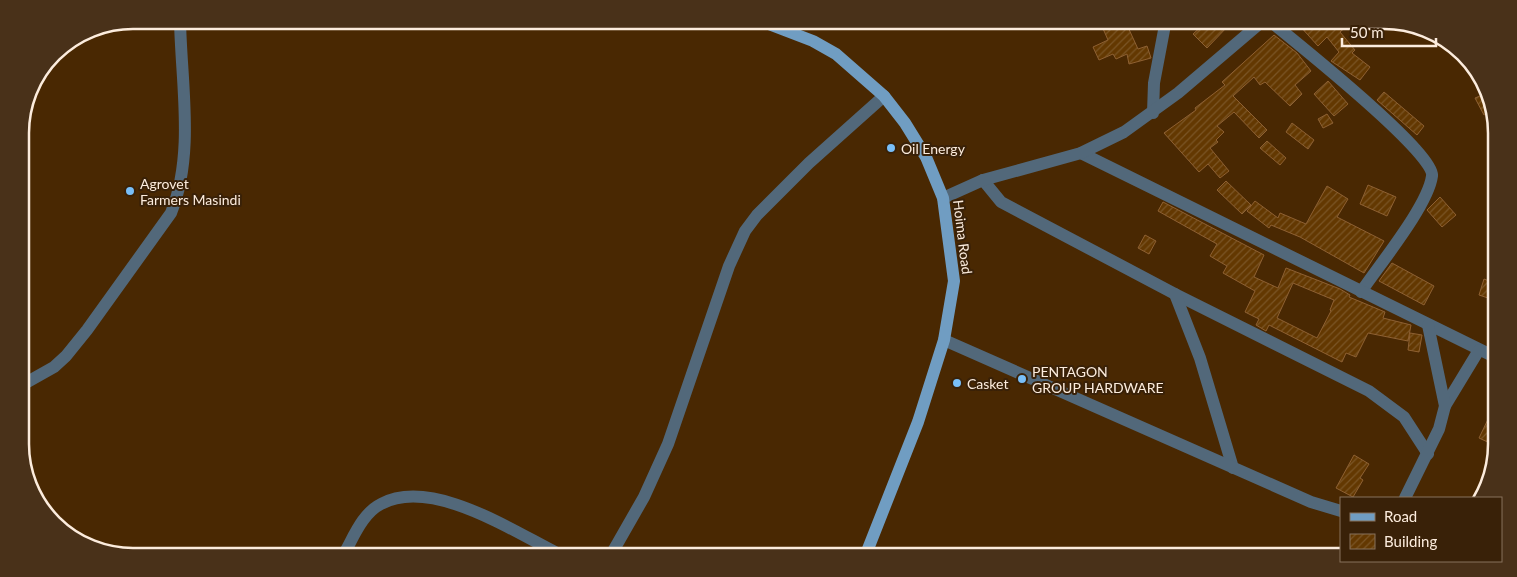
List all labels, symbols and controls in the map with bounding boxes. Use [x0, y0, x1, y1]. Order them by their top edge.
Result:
scale bar [1342, 15, 1436, 47]
text: 50 m [1350, 23, 1384, 41]
place label: Oil Energy [901, 140, 966, 157]
marker: Oil Energy [885, 142, 897, 154]
place label: Agrovet Farmers Masindi [140, 175, 241, 208]
marker: Agrovet Farmers Masindi [124, 185, 136, 197]
street label: Hoima Road [950, 199, 976, 275]
place label: PENTAGON GROUP HARDWARE [1032, 363, 1164, 396]
marker: PENTAGON GROUP HARDWARE [1016, 373, 1028, 385]
place label: Casket [967, 375, 1008, 392]
marker: Casket [951, 377, 963, 389]
legend [1340, 497, 1502, 562]
text: Road [1384, 507, 1417, 525]
text: Building [1384, 532, 1437, 550]

